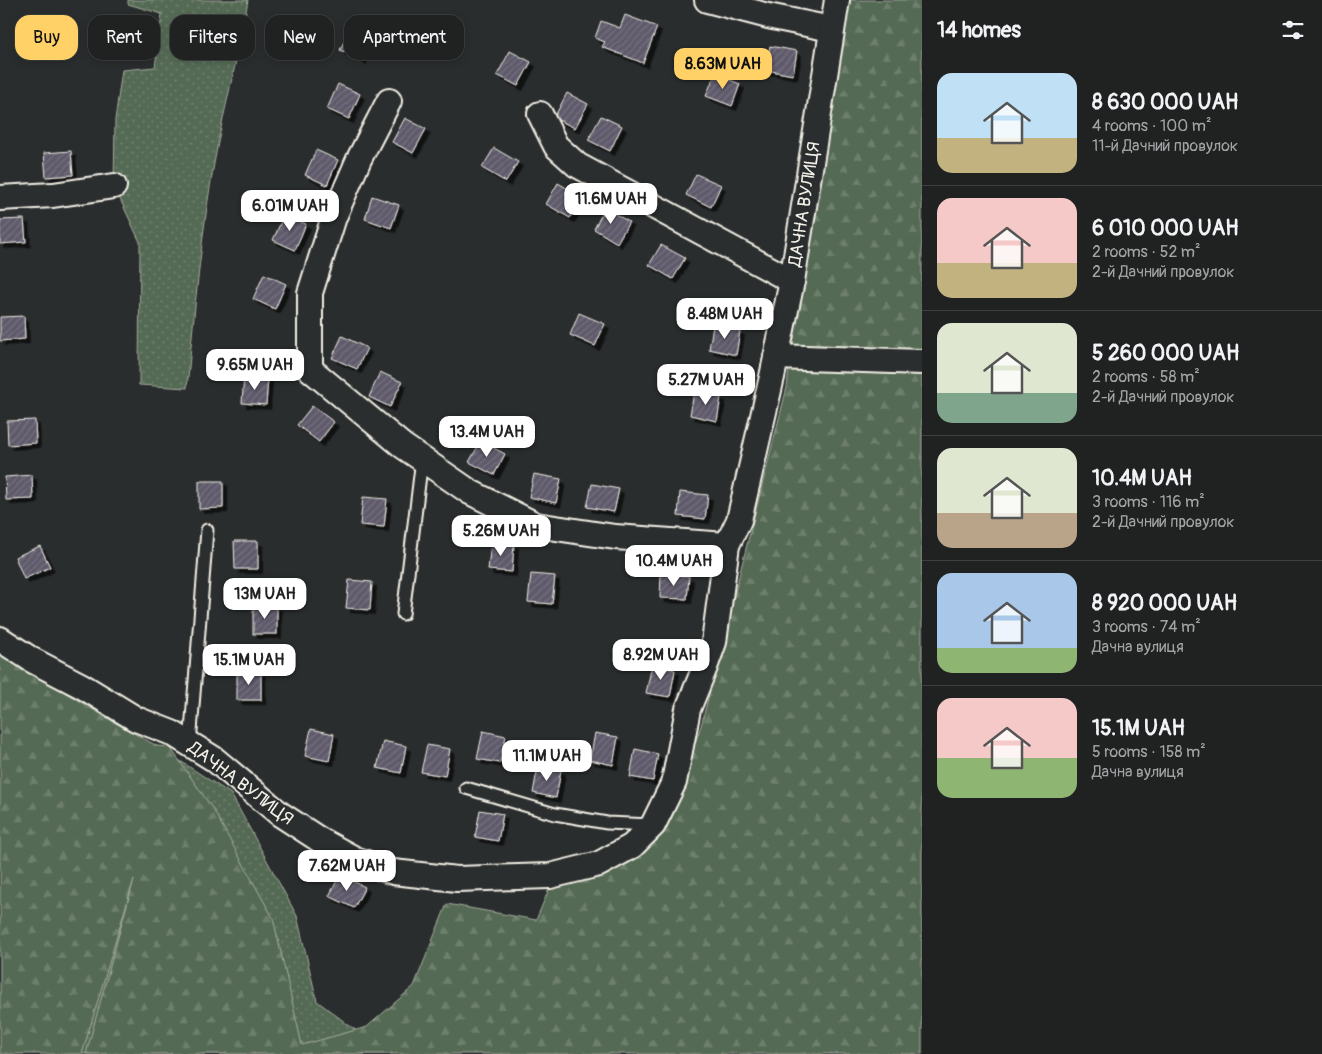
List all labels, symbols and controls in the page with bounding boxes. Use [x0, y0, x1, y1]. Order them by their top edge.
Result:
chip: Buy [15, 15, 78, 60]
chip: Rent [88, 15, 160, 60]
chip: Filters [170, 15, 255, 60]
chip: New [265, 15, 334, 60]
chip: Apartment [344, 15, 464, 60]
icon: filters [1279, 16, 1307, 44]
text: 14 homes [937, 17, 1021, 44]
pin: 8.63M UAH [666, 48, 780, 90]
text: 8.63M UAH [685, 54, 761, 74]
text: 8 630 000 UAH [1092, 89, 1238, 116]
icon: home [977, 93, 1037, 153]
text: 4 rooms · 100 m² [1092, 116, 1211, 136]
text: 11-й Дачний провулок [1092, 136, 1238, 156]
street label: ДАЧНА ВУЛИЦЯ [783, 140, 826, 269]
pin: 11.6M UAH [554, 182, 668, 225]
text: 11.6M UAH [575, 189, 647, 209]
pin: 6.01M UAH [233, 190, 347, 232]
text: 6.01M UAH [252, 196, 328, 216]
text: 6 010 000 UAH [1092, 215, 1239, 242]
icon: home [977, 218, 1037, 278]
text: 2 rooms · 52 m² [1092, 242, 1201, 262]
text: 2-й Дачний провулок [1092, 262, 1235, 282]
pin: 8.48M UAH [668, 298, 782, 340]
text: 8.48M UAH [687, 304, 763, 324]
text: 5 260 000 UAH [1092, 340, 1239, 367]
icon: home [977, 343, 1037, 403]
pin: 9.65M UAH [198, 348, 312, 391]
text: 9.65M UAH [217, 355, 293, 375]
pin: 5.27M UAH [649, 364, 763, 406]
text: 2 rooms · 58 m² [1092, 367, 1200, 387]
text: 5.27M UAH [668, 370, 744, 390]
text: 2-й Дачний провулок [1092, 387, 1235, 407]
pin: 13.4M UAH [430, 416, 544, 458]
text: 13.4M UAH [450, 422, 524, 442]
text: 10.4M UAH [1092, 465, 1192, 492]
icon: home [977, 468, 1037, 528]
text: 3 rooms · 116 m² [1092, 492, 1205, 512]
text: 2-й Дачний провулок [1092, 512, 1235, 532]
pin: 5.26M UAH [444, 514, 558, 557]
text: 5.26M UAH [463, 521, 539, 541]
pin: 10.4M UAH [617, 544, 731, 587]
text: 10.4M UAH [636, 551, 712, 571]
pin: 13M UAH [219, 578, 311, 620]
text: 13M UAH [234, 584, 296, 604]
text: 8 920 000 UAH [1092, 590, 1237, 617]
icon: home [977, 593, 1037, 653]
text: 3 rooms · 74 m² [1092, 617, 1201, 637]
text: Дачна вулиця [1092, 637, 1184, 657]
pin: 8.92M UAH [604, 638, 718, 681]
pin: 15.1M UAH [192, 644, 306, 686]
text: 8.92M UAH [624, 645, 698, 665]
text: 15.1M UAH [214, 650, 284, 670]
text: 15.1M UAH [1092, 715, 1185, 742]
icon: home [977, 718, 1037, 778]
street label: ДАЧНА ВУЛИЦЯ [183, 736, 298, 831]
pin: 11.1M UAH [490, 740, 604, 782]
text: 5 rooms · 158 m² [1092, 742, 1206, 762]
text: 11.1M UAH [513, 746, 581, 766]
text: Дачна вулиця [1092, 762, 1184, 782]
pin: 7.62M UAH [290, 850, 404, 892]
text: 7.62M UAH [309, 856, 385, 876]

